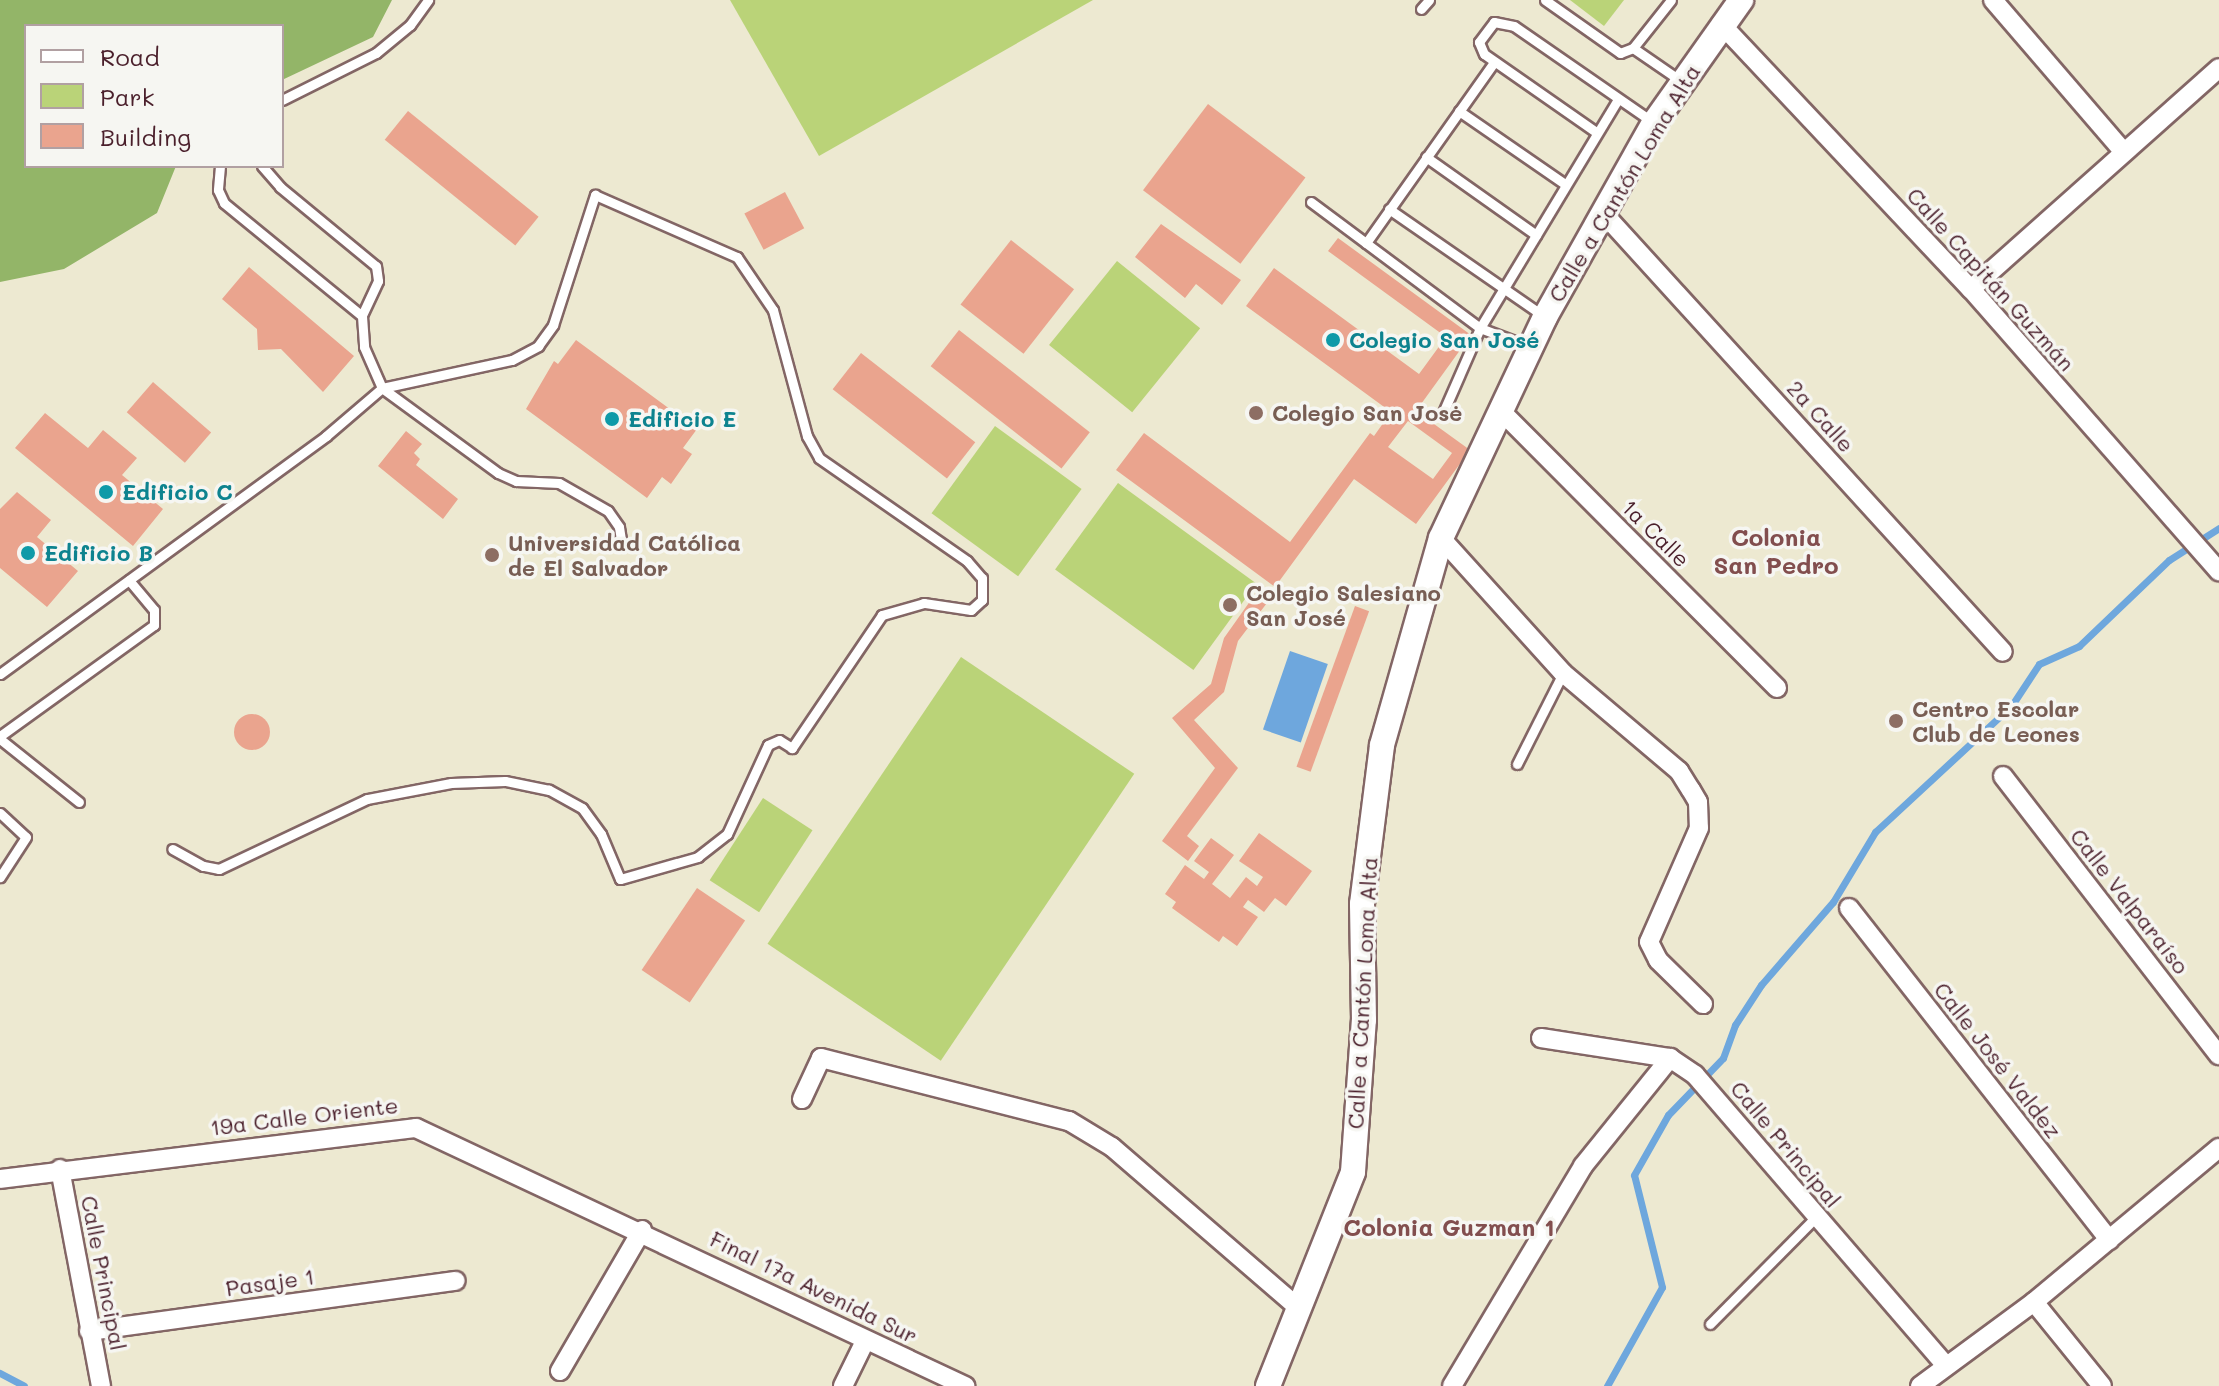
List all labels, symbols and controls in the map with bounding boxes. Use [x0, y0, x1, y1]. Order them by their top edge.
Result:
legend [24, 24, 284, 168]
text: Road [100, 41, 160, 72]
street label: Calle a Cantón Loma Alta [1543, 59, 1705, 307]
text: Park [100, 81, 154, 112]
text: Building [100, 121, 191, 152]
street label: Calle Capitán Guzmán [1902, 182, 2080, 376]
place label: Colegio San José [1349, 327, 1539, 353]
marker: Colegio San José [1324, 331, 1342, 349]
street label: 2a Calle [1782, 375, 1860, 457]
place label: Colegio San Josė [1272, 400, 1462, 426]
marker: Colegio San Josė [1247, 404, 1265, 422]
place label: Edificio E [628, 406, 736, 432]
marker: Edificio E [603, 410, 621, 428]
place label: Edificio C [122, 479, 232, 505]
marker: Edificio C [97, 483, 115, 501]
street label: 1a Calle [1617, 494, 1695, 572]
district label: Colonia San Pedro [1713, 523, 1839, 579]
place label: Universidad Católica de El Salvador [508, 529, 741, 580]
place label: Edificio B [44, 540, 153, 566]
marker: Edificio B [19, 544, 37, 562]
marker: Universidad Católica de El Salvador [483, 546, 501, 564]
place label: Colegio Salesiano San José [1246, 579, 1441, 630]
marker: Colegio Salesiano San José [1221, 596, 1239, 614]
place label: Centro Escolar Club de Leones [1912, 695, 2080, 746]
marker: Centro Escolar Club de Leones [1887, 712, 1905, 730]
street label: Calle Valparaíso [2065, 823, 2195, 979]
street label: Calle a Cantón Loma Alta [1342, 856, 1382, 1130]
street label: Calle José Valdez [1929, 977, 2067, 1143]
street label: Calle Principal [1725, 1075, 1847, 1213]
street label: 19a Calle Oriente [209, 1091, 399, 1141]
street label: Calle Principal [76, 1193, 132, 1353]
district label: Colonia Guzman 1 [1343, 1213, 1555, 1241]
street label: Final 17a Avenida Sur [706, 1225, 922, 1349]
street label: Pasaje 1 [224, 1263, 316, 1301]

